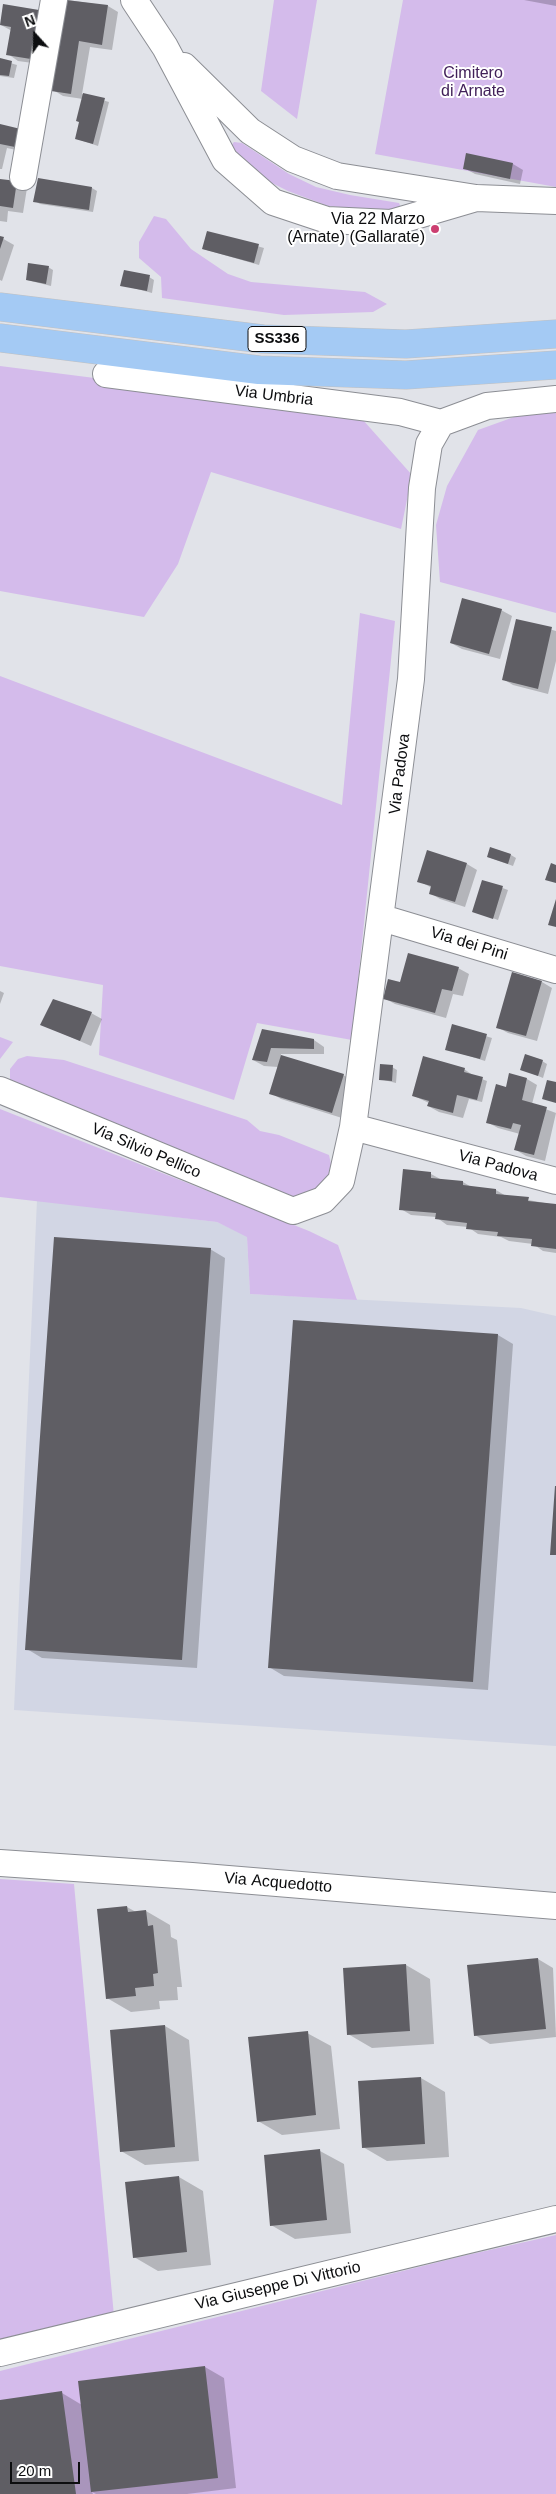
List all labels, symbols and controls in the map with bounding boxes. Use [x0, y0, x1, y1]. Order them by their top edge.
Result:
north arrow [10, 10, 60, 60]
text: N [22, 12, 37, 30]
park label: Cimitero di Arnate [441, 64, 505, 102]
place label: Via 22 Marzo (Arnate) (Gallarate) [287, 210, 425, 248]
marker: Via 22 Marzo (Arnate) (Gallarate) [429, 223, 441, 235]
road number: SS336 [248, 326, 306, 352]
street label: Via Umbria [234, 382, 314, 410]
street label: Via Padova [386, 732, 414, 816]
street label: Via dei Pini [428, 923, 510, 965]
street label: Via Silvio Pellico [88, 1119, 204, 1183]
street label: Via Padova [456, 1146, 540, 1186]
street label: Via Acquedotto [223, 1869, 333, 1897]
street label: Via Giuseppe Di Vittorio [193, 2258, 363, 2314]
scale bar [12, 2452, 82, 2484]
text: 20 m [18, 2462, 51, 2479]

